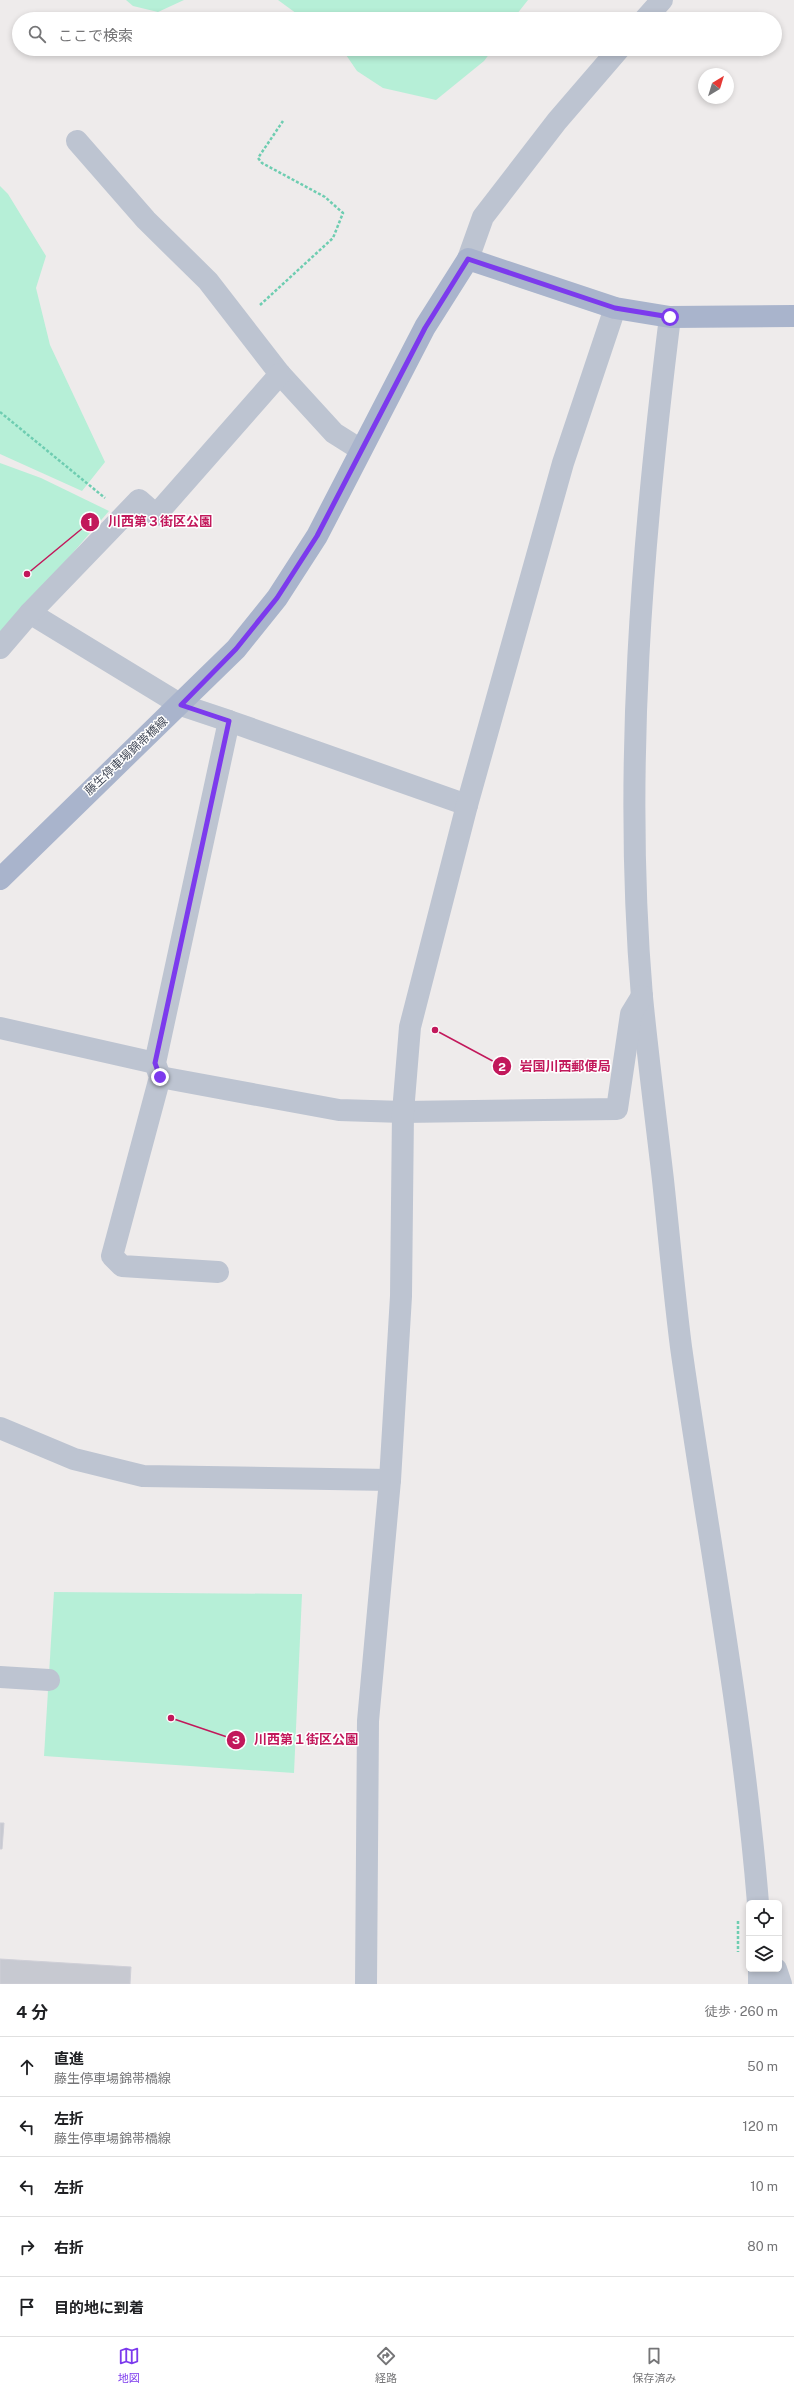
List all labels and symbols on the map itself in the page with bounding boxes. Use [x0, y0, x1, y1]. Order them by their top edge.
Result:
north arrow [698, 68, 734, 104]
route start [661, 308, 679, 326]
callout: 川西第３街区公園 [80, 509, 220, 534]
text: 川西第３街区公園 [108, 514, 212, 529]
text: 1 [87, 515, 93, 529]
street label: 藤生停車場錦帯橋線 [82, 714, 170, 798]
callout: 岩国川西郵便局 [492, 1054, 619, 1079]
text: 岩国川西郵便局 [519, 1059, 611, 1074]
text: 2 [498, 1060, 506, 1074]
route end [151, 1068, 169, 1086]
callout: 川西第１街区公園 [226, 1727, 366, 1752]
text: 川西第１街区公園 [254, 1732, 358, 1747]
text: 3 [232, 1733, 240, 1747]

